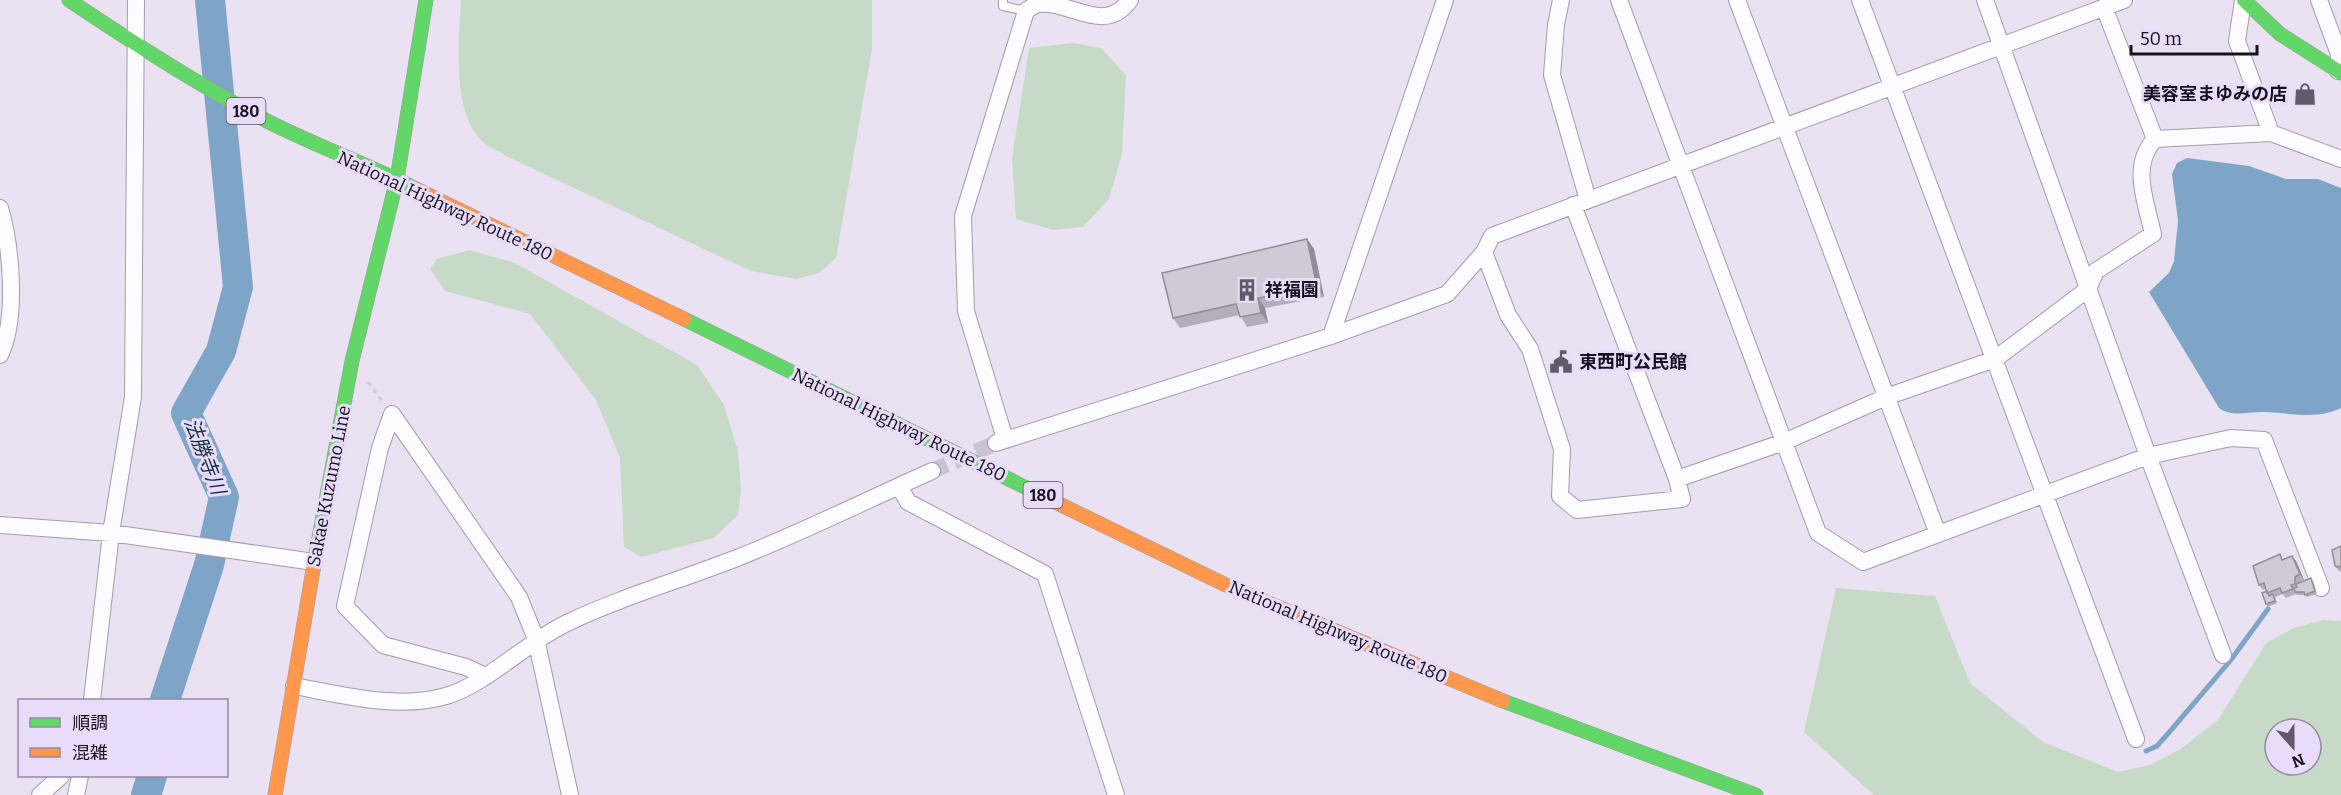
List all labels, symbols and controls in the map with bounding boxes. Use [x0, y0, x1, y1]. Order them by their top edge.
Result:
scale bar [2131, 18, 2257, 56]
text: 50 m [2140, 28, 2182, 50]
shop icon: 美容室まゆみの店 [2292, 81, 2318, 107]
place label: 美容室まゆみの店 [2143, 83, 2287, 105]
road number: 180 [226, 98, 266, 124]
street label: National Highway Route 180 [334, 146, 556, 266]
building icon: 祥福園 [1234, 277, 1260, 303]
place label: 祥福園 [1265, 279, 1319, 301]
public building icon: 東西町公民館 [1548, 349, 1574, 375]
place label: 東西町公民館 [1579, 351, 1687, 373]
street label: National Highway Route 180 [789, 364, 1009, 486]
street label: Sakae Kuzumo Line [303, 404, 355, 568]
water label: 法勝寺川 [179, 414, 231, 500]
road number: 180 [1024, 482, 1062, 508]
street label: National Highway Route 180 [1225, 576, 1451, 688]
legend [18, 699, 228, 777]
text: 順調 [72, 712, 108, 734]
north arrow [2263, 717, 2323, 777]
text: 混雑 [72, 742, 108, 764]
text: N [2289, 749, 2307, 772]

